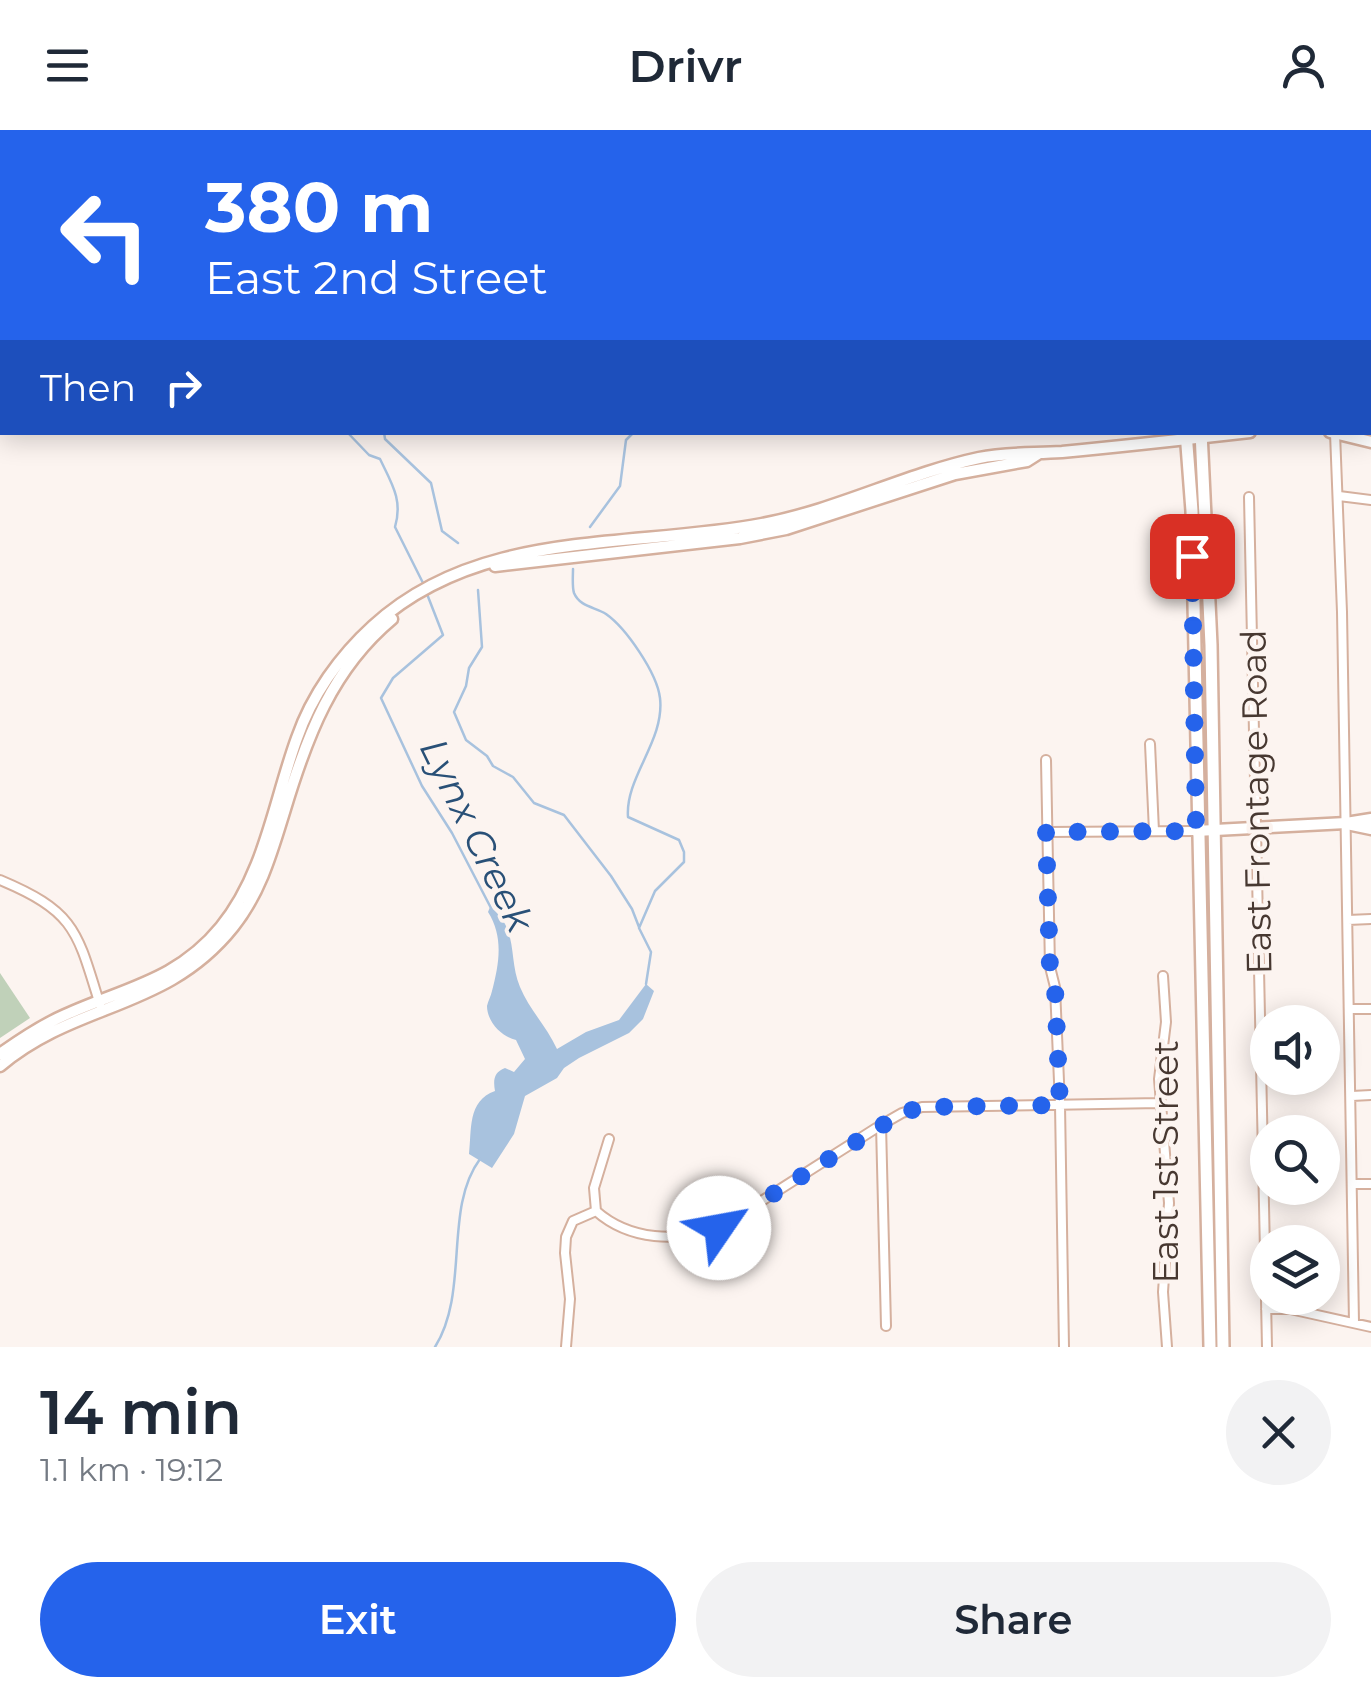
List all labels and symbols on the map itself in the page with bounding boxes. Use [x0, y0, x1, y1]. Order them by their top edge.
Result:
pin [1150, 514, 1235, 599]
street label: East Frontage Road [1231, 629, 1281, 975]
water label: Lynx Creek [410, 731, 545, 941]
street label: East 1st Street [1144, 1040, 1187, 1284]
position arrow [667, 1176, 771, 1280]

